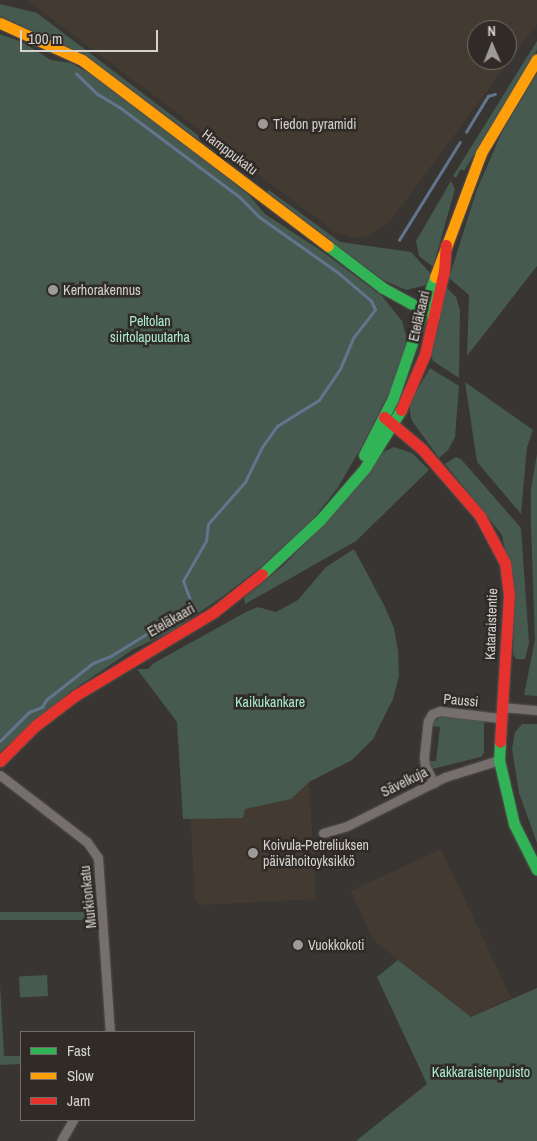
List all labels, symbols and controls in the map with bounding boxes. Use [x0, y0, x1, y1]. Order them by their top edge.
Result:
scale bar [22, 20, 160, 52]
north arrow [467, 20, 517, 70]
text: N [487, 22, 496, 40]
text: 100 m [28, 28, 62, 49]
place label: Tiedon pyramidi [273, 116, 356, 132]
marker: Tiedon pyramidi [257, 118, 269, 130]
street label: Hamppukatu [199, 126, 261, 178]
place label: Kerhorakennus [63, 282, 141, 298]
marker: Kerhorakennus [47, 284, 59, 296]
street label: Eteläkaari [405, 289, 433, 343]
park label: Peltolan siirtolapuutarha [110, 313, 190, 346]
street label: Kataraistentie [481, 588, 501, 660]
street label: Eteläkaari [144, 600, 198, 640]
street label: Paussi [443, 690, 479, 710]
park label: Kaikukankare [235, 694, 305, 710]
street label: Sävelkuja [378, 764, 430, 800]
place label: Koivula-Petreliuksen päivähoitoyksikkö [263, 837, 369, 870]
marker: Koivula-Petreliuksen päivähoitoyksikkö [247, 847, 259, 859]
street label: Murkionkatu [76, 865, 100, 929]
place label: Vuokkokoti [308, 937, 364, 953]
marker: Vuokkokoti [292, 939, 304, 951]
legend [20, 1031, 195, 1121]
text: Fast [67, 1040, 90, 1061]
park label: Kakkaraistenpuisto [432, 1064, 530, 1080]
text: Slow [67, 1065, 94, 1086]
text: Jam [67, 1090, 90, 1111]

